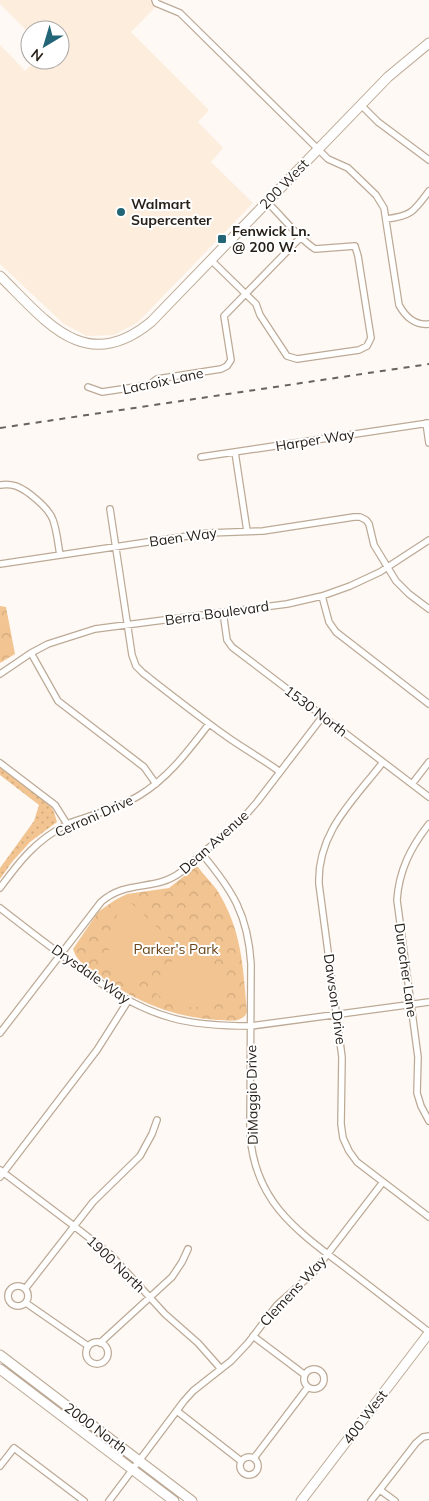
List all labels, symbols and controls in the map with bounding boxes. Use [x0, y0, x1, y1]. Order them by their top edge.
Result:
north arrow [20, 20, 70, 70]
text: N [27, 45, 47, 66]
street label: 200 West [256, 155, 312, 213]
place label: Walmart Supercenter [131, 195, 212, 229]
marker: Walmart Supercenter [115, 206, 127, 218]
place label: Fenwick Ln. @ 200 W. [232, 222, 310, 256]
marker: Fenwick Ln. @ 200 W. [216, 233, 228, 245]
street label: Lacroix Lane [121, 364, 205, 398]
street label: Harper Way [274, 425, 356, 455]
street label: Baen Way [148, 523, 218, 551]
street label: Berra Boulevard [164, 597, 270, 629]
street label: 1530 North [281, 681, 351, 741]
street label: Cerroni Drive [52, 791, 136, 841]
street label: Dean Avenue [176, 806, 252, 878]
street label: Durocher Lane [390, 922, 422, 1018]
street label: Drysdale Way [48, 940, 134, 1008]
park label: Parker's Park [133, 940, 219, 958]
street label: Dawson Drive [320, 952, 350, 1046]
street label: DiMaggio Drive [242, 1045, 262, 1145]
street label: 1900 North [83, 1232, 149, 1296]
street label: Clemens Way [256, 1252, 331, 1330]
street label: 400 West [339, 1386, 391, 1448]
street label: 2000 North [61, 1398, 131, 1458]

